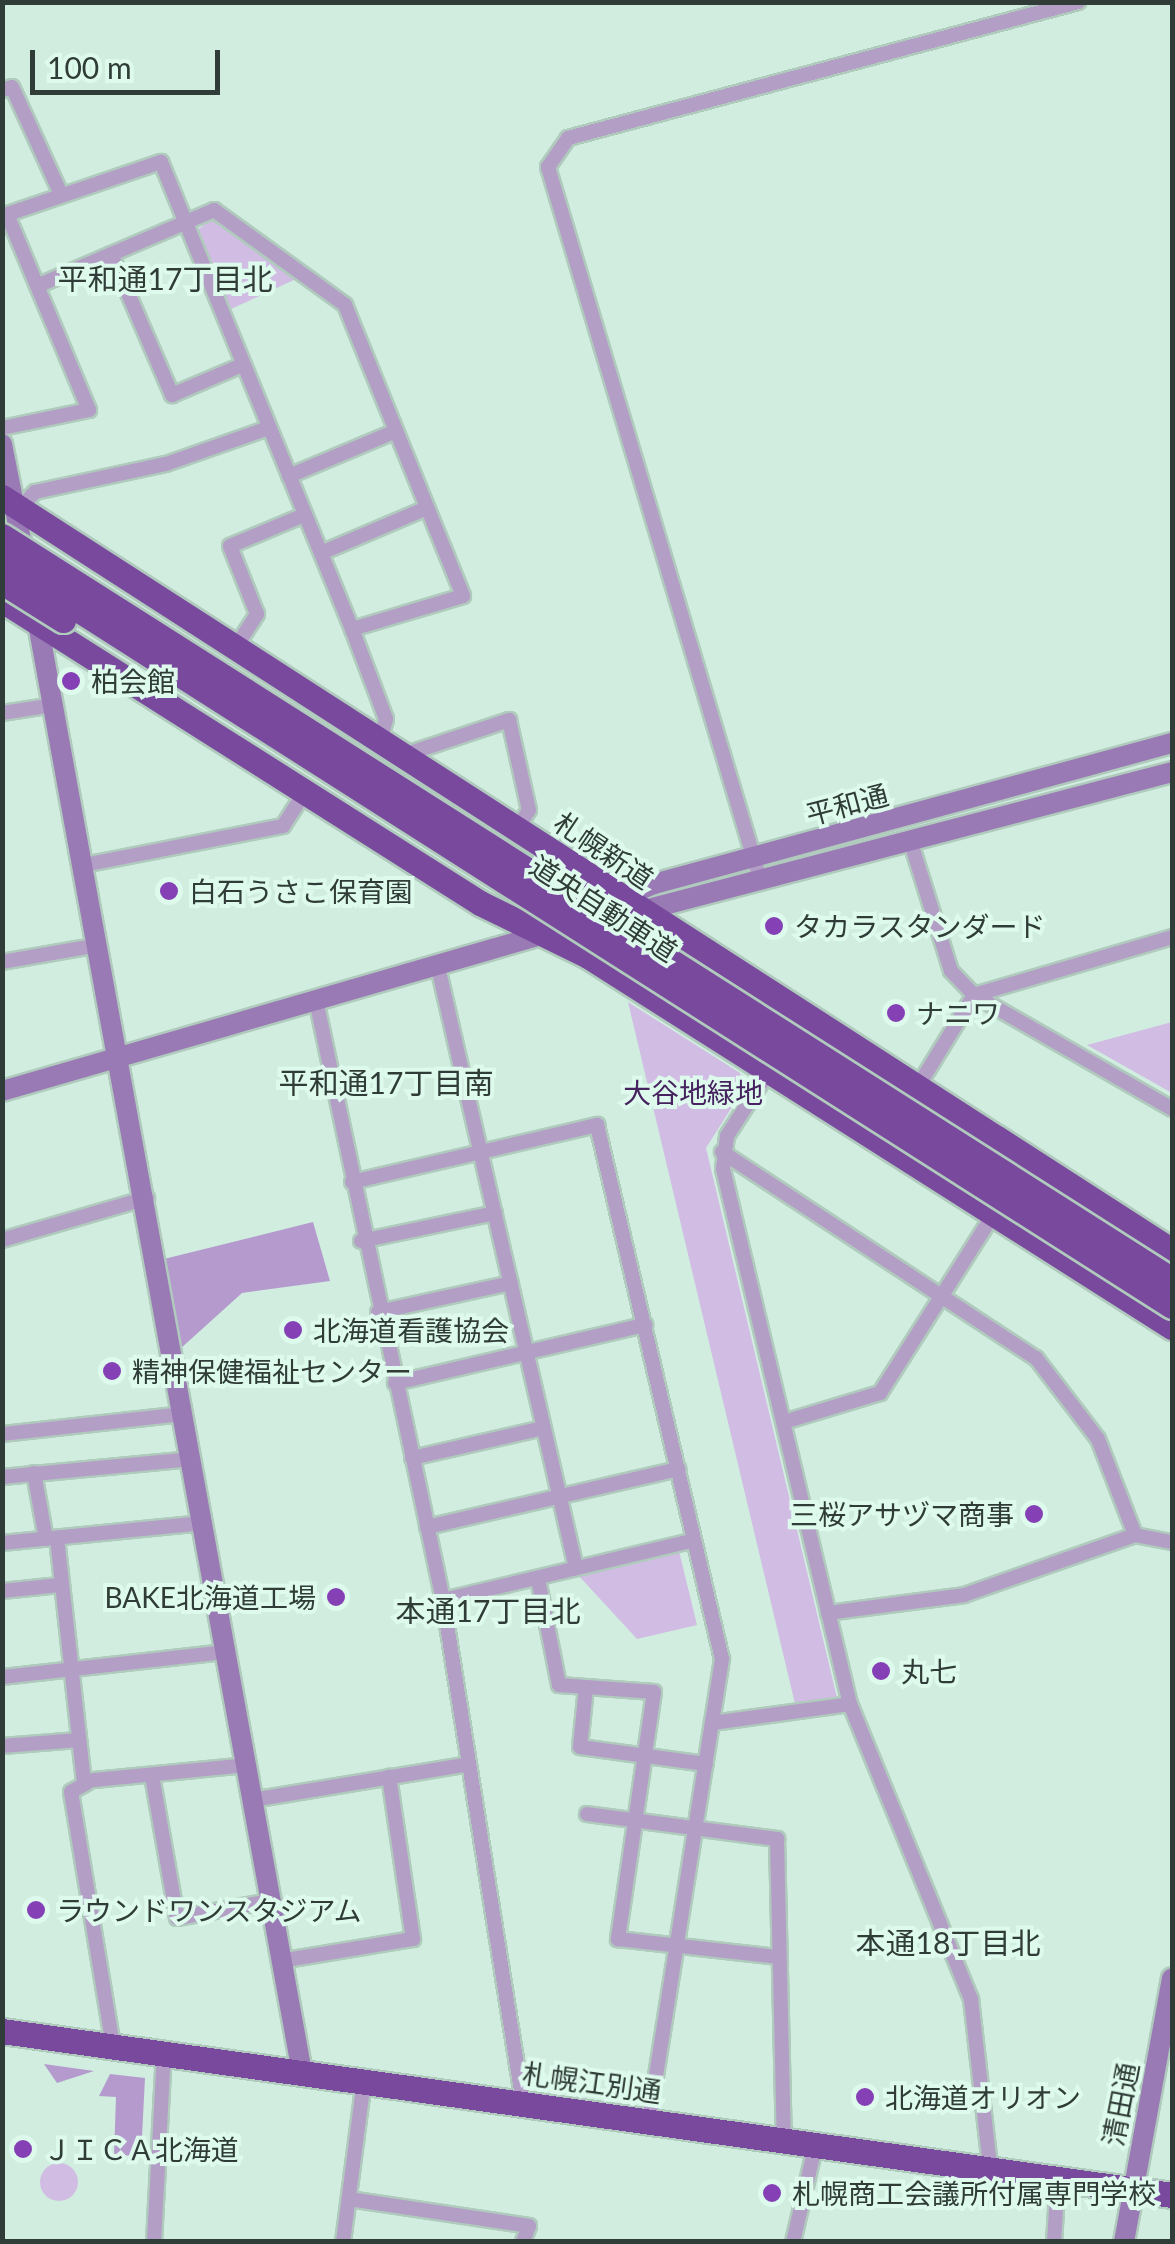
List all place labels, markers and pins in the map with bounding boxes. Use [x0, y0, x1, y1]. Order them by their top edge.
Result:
place label: 柏会館 [91, 664, 175, 698]
marker: 柏会館 [60, 670, 82, 692]
place label: 白石うさこ保育園 [189, 874, 413, 908]
marker: 白石うさこ保育園 [158, 880, 180, 902]
place label: タカラスタンダード [794, 909, 1046, 943]
marker: タカラスタンダード [763, 915, 785, 937]
place label: ナニワ [916, 996, 1000, 1030]
marker: ナニワ [885, 1002, 907, 1024]
place label: 北海道看護協会 [313, 1313, 509, 1347]
marker: 北海道看護協会 [282, 1319, 304, 1341]
place label: 精神保健福祉センター [132, 1354, 412, 1388]
marker: 精神保健福祉センター [101, 1360, 123, 1382]
place label: 三桜アサヅマ商事 [790, 1497, 1014, 1531]
marker: 三桜アサヅマ商事 [1023, 1503, 1045, 1525]
place label: BAKE北海道工場 [105, 1580, 316, 1614]
marker: BAKE北海道工場 [325, 1586, 347, 1608]
place label: 丸七 [901, 1654, 957, 1688]
marker: 丸七 [870, 1660, 892, 1682]
place label: ラウンドワンスタジアム [56, 1893, 364, 1927]
marker: ラウンドワンスタジアム [25, 1899, 47, 1921]
place label: 北海道オリオン [885, 2080, 1081, 2114]
marker: 北海道オリオン [854, 2086, 876, 2108]
place label: ＪＩＣＡ北海道 [43, 2132, 239, 2166]
marker: ＪＩＣＡ北海道 [12, 2138, 34, 2160]
place label: 札幌商工会議所付属専門学校 [792, 2176, 1156, 2210]
marker: 札幌商工会議所付属専門学校 [761, 2182, 783, 2204]

